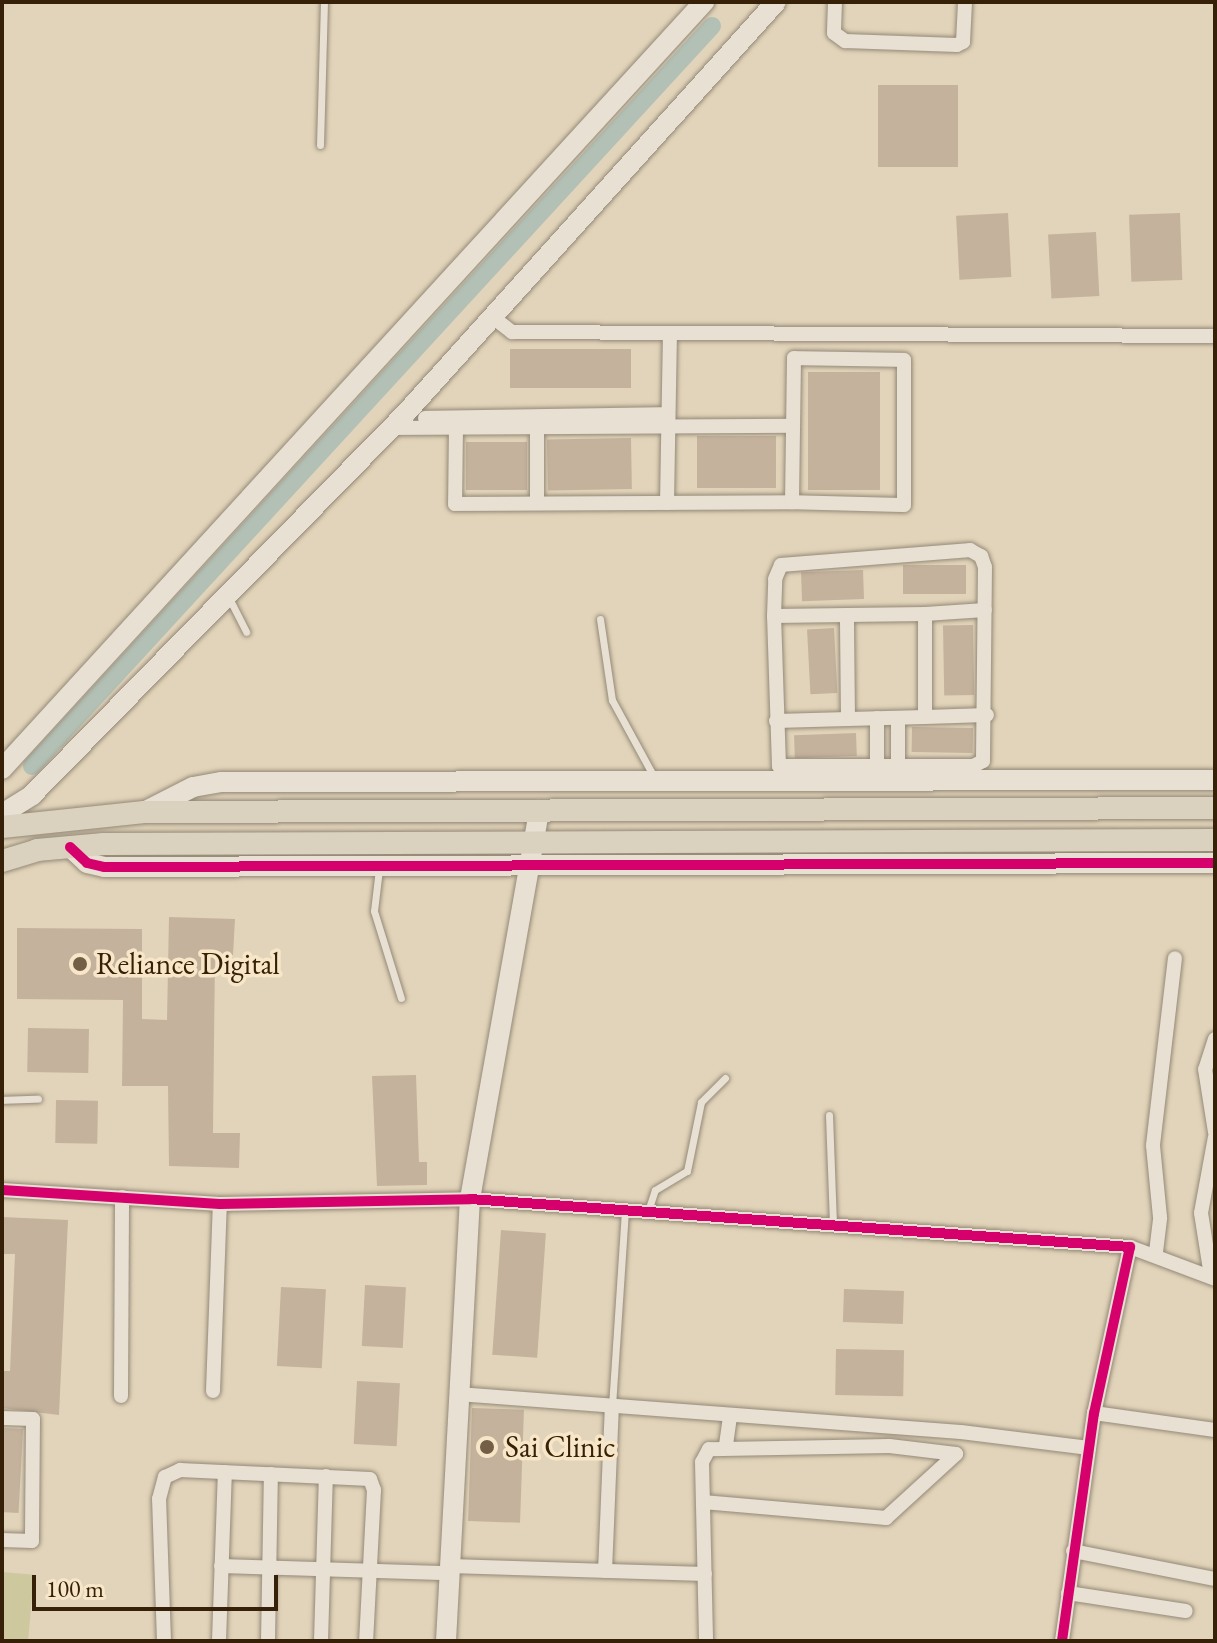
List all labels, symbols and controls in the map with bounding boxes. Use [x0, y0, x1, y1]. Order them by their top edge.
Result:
place label: Reliance Digital [96, 946, 280, 982]
marker: Reliance Digital [71, 955, 89, 973]
place label: Sai Clinic [505, 1429, 616, 1465]
marker: Sai Clinic [476, 1436, 498, 1458]
scale bar [36, 1559, 282, 1609]
text: 100 m [46, 1573, 104, 1604]

